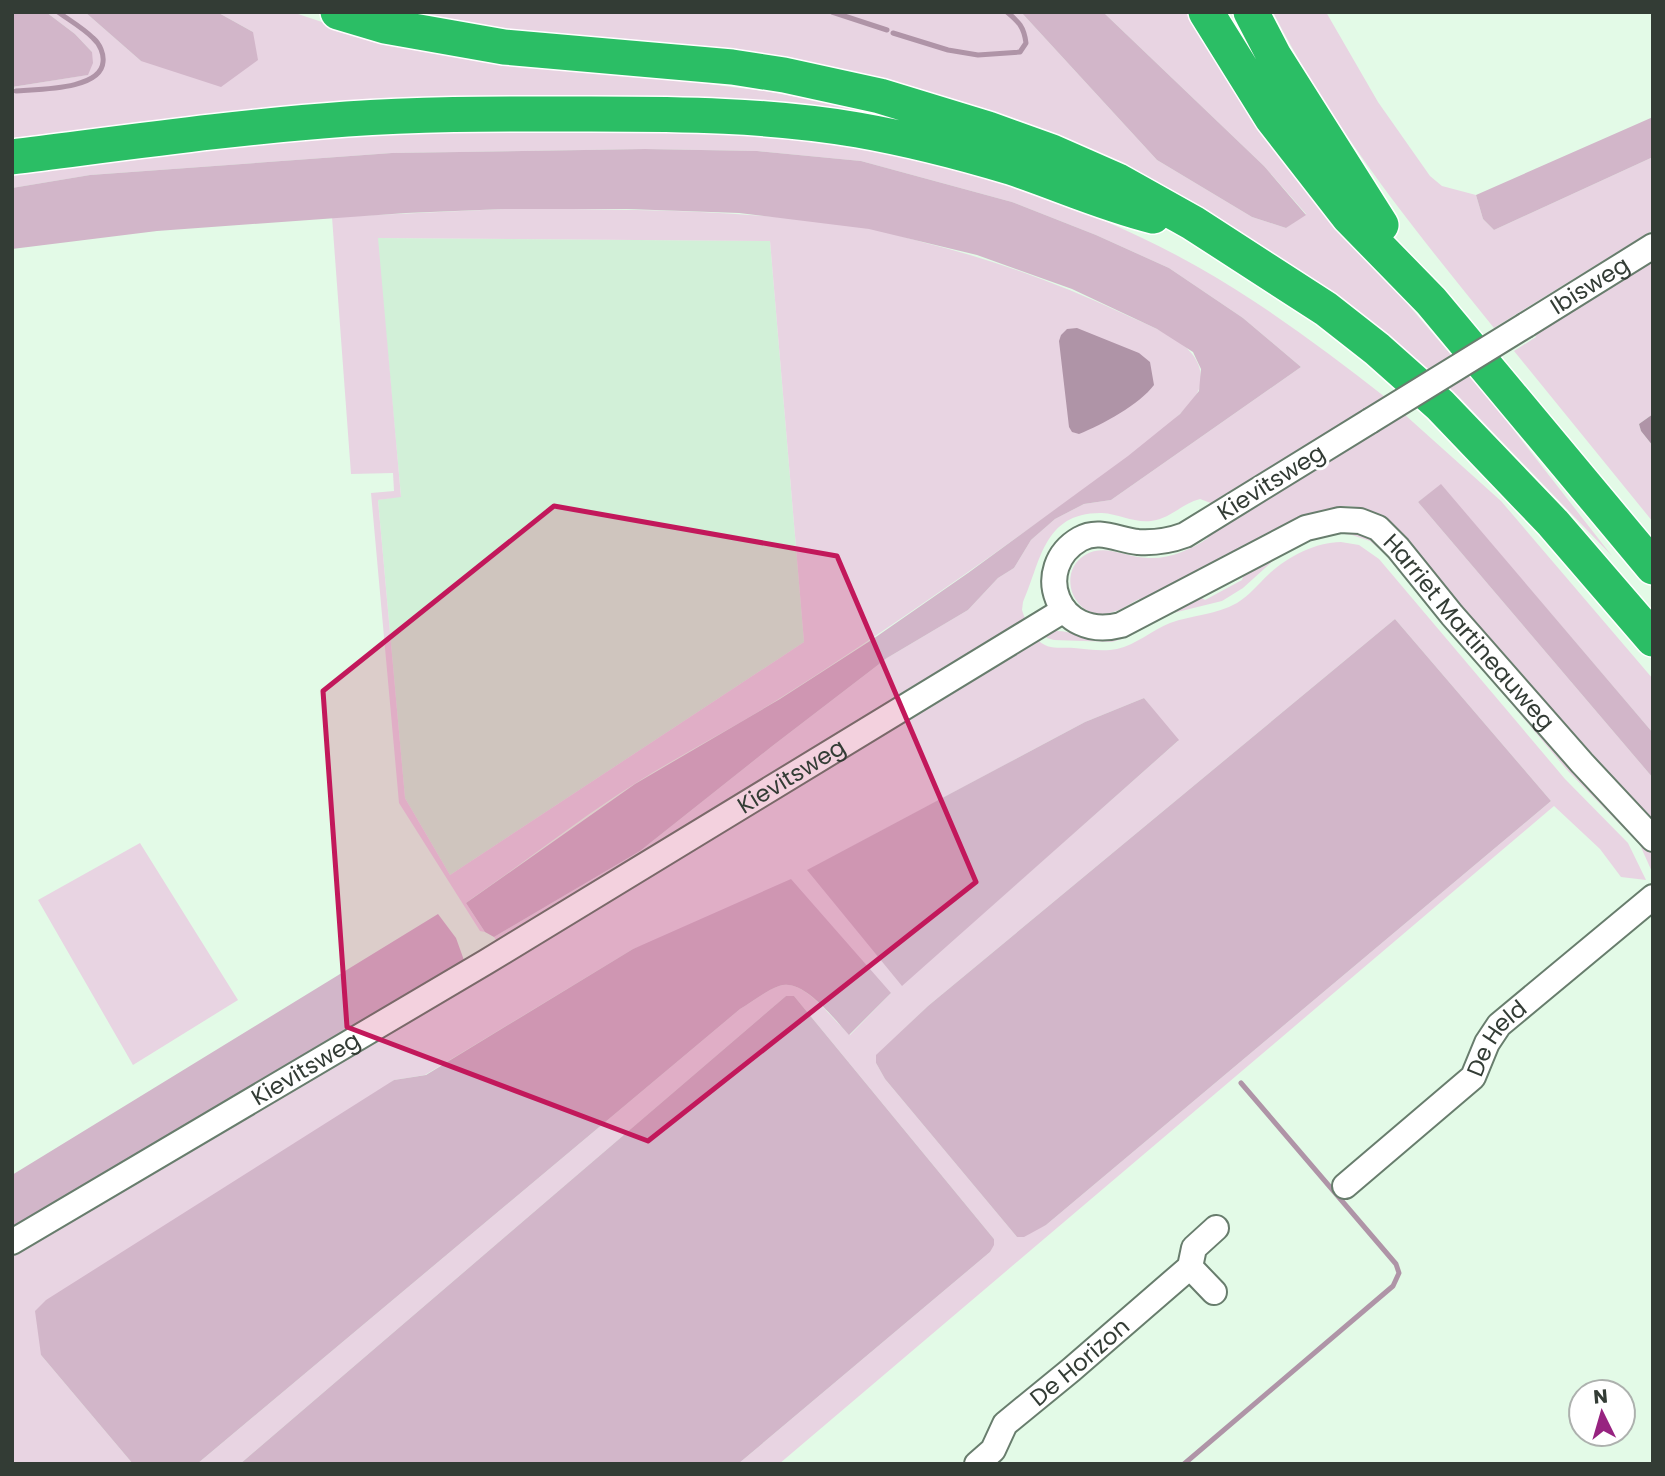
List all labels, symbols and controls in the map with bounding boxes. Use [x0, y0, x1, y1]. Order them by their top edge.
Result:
street label: Ibisweg [1544, 249, 1635, 322]
street label: Kievitsweg [1211, 436, 1331, 528]
street label: Harriet Martineauweg [1376, 526, 1562, 737]
street label: Kievitsweg [731, 731, 851, 821]
street label: De Held [1459, 993, 1533, 1081]
street label: Kievitsweg [245, 1024, 366, 1113]
street label: De Horizon [1023, 1310, 1136, 1413]
north arrow [1567, 1378, 1637, 1448]
text: N [1592, 1382, 1609, 1411]

